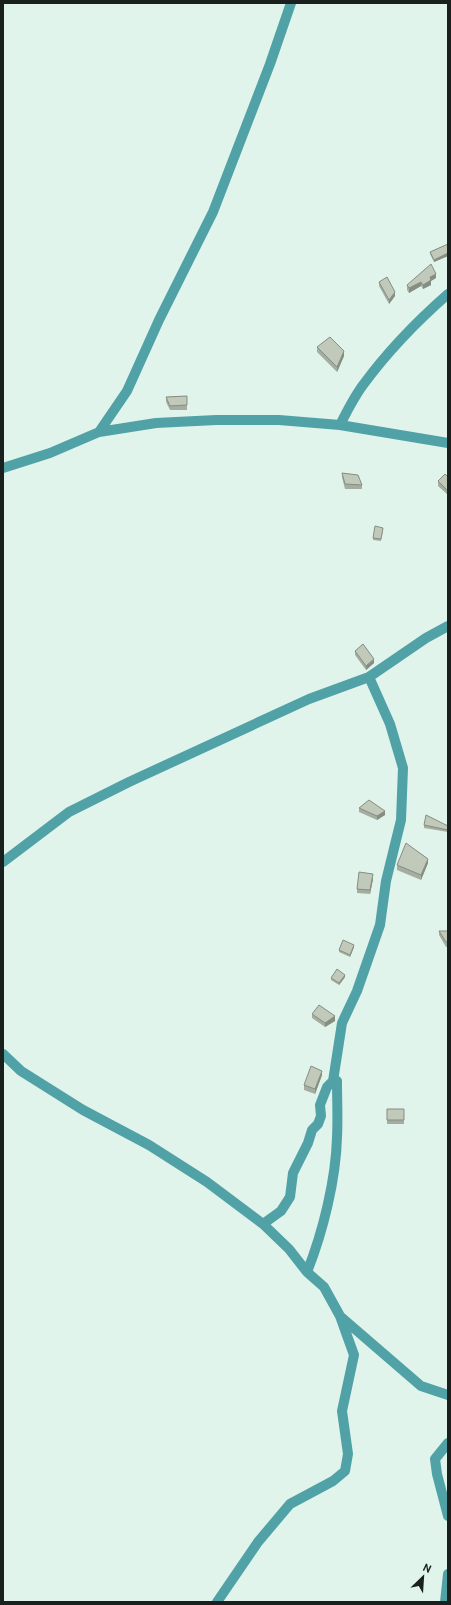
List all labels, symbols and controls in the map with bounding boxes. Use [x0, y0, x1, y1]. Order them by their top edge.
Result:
north arrow [403, 1557, 443, 1597]
text: N [421, 1560, 434, 1576]

